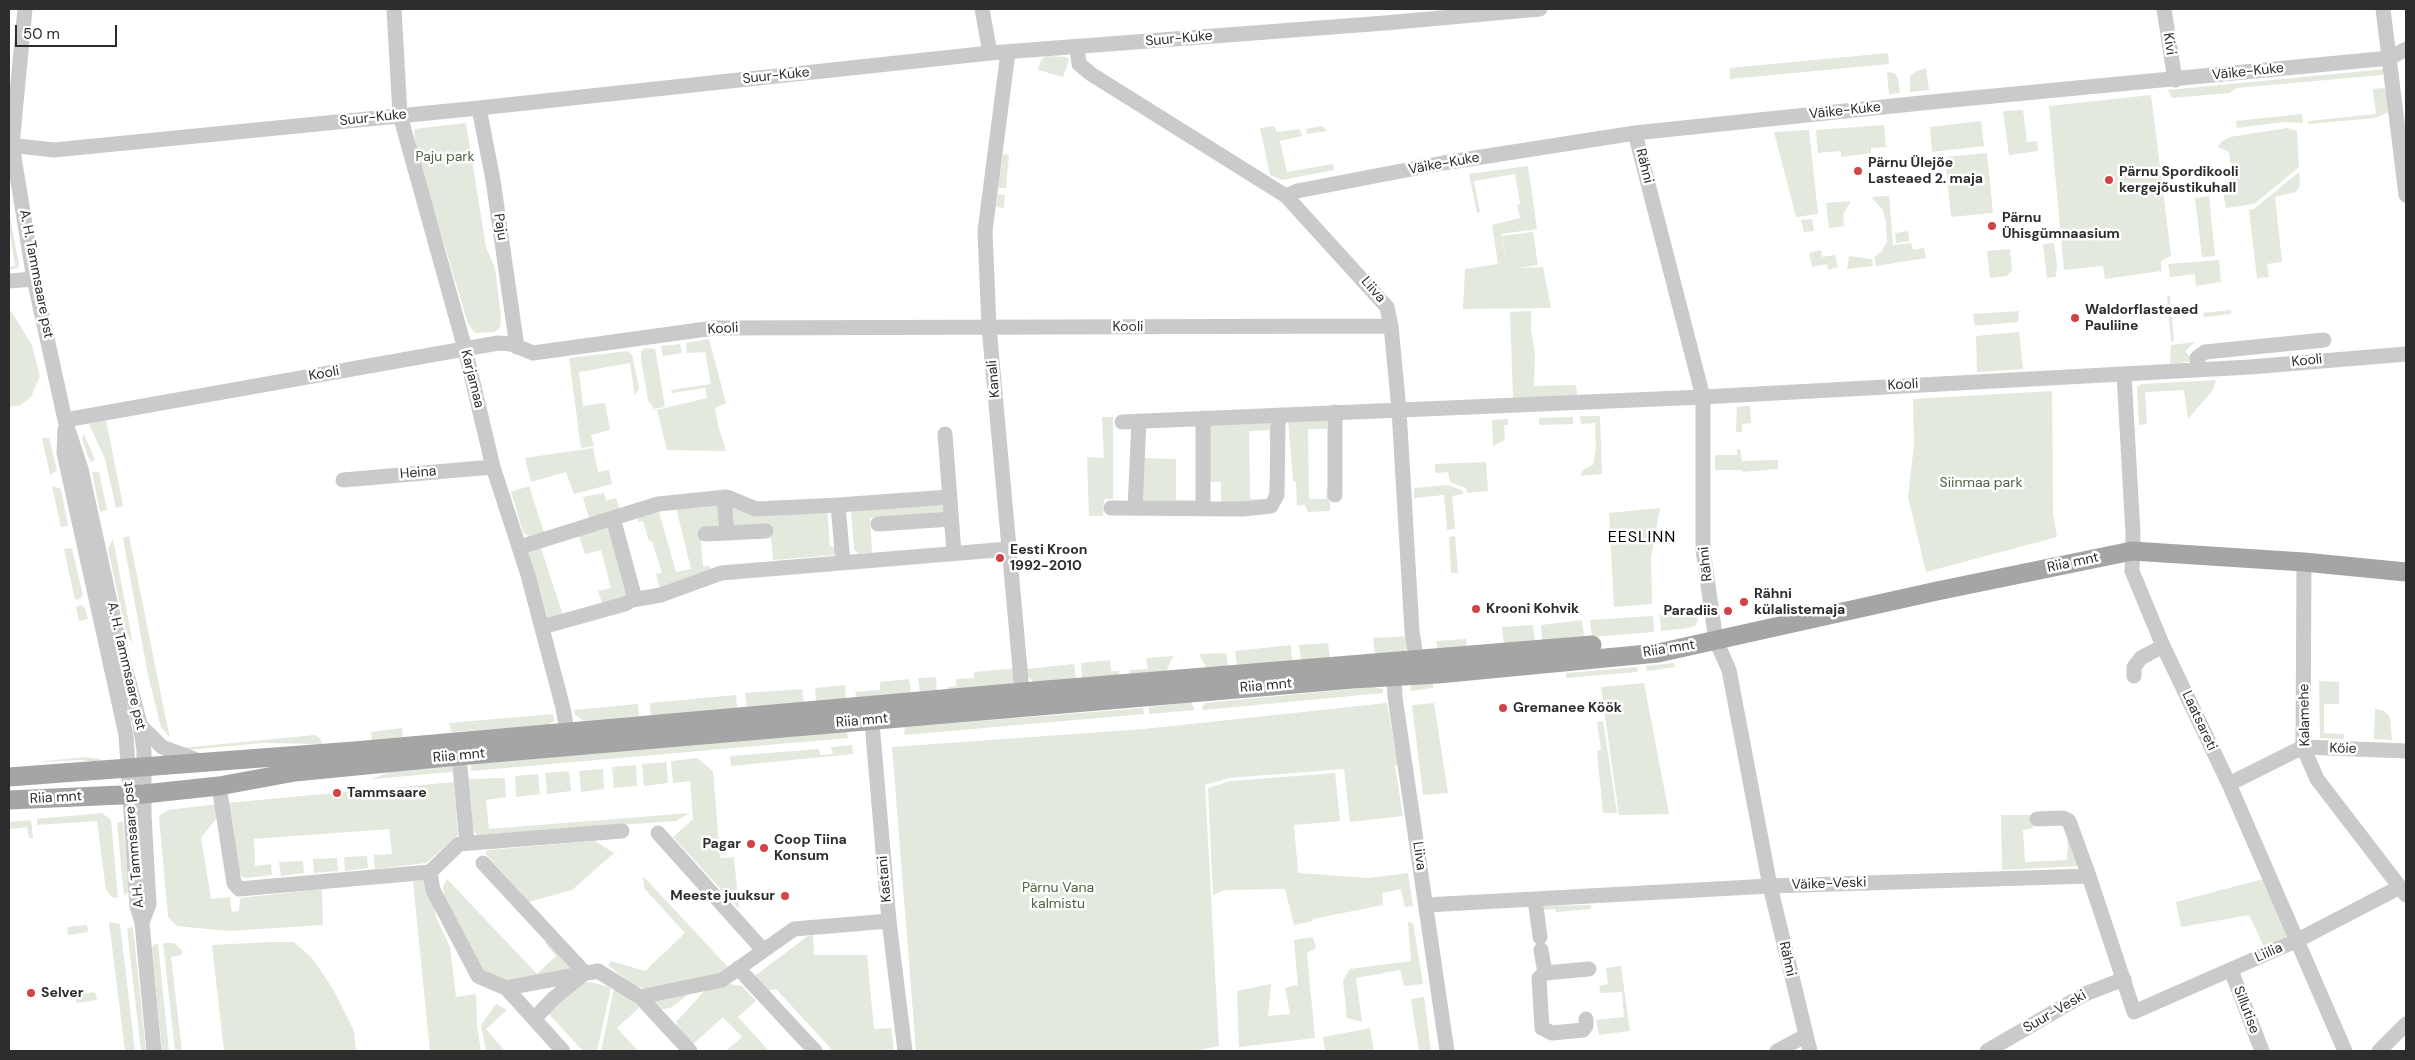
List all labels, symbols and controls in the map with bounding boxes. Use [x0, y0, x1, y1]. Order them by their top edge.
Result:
scale bar [18, 15, 120, 47]
text: 50 m [23, 24, 60, 44]
street label: Suur-Kuke [1145, 28, 1213, 50]
street label: Kivi [2159, 32, 2179, 56]
street label: Väike-Kuke [2211, 60, 2285, 84]
street label: Suur-Kuke [742, 64, 810, 88]
street label: Väike-Kuke [1808, 99, 1882, 123]
street label: Suur-Kuke [339, 106, 407, 130]
street label: Rähni [1632, 147, 1656, 185]
park label: Paju park [415, 149, 475, 165]
street label: Väike-Kuke [1407, 149, 1481, 179]
place label: Pärnu Ülejõe Lasteaed 2. maja [1868, 155, 1983, 188]
place label: Pärnu Spordikooli kergejõustikuhall [2119, 164, 2239, 196]
marker: Pärnu Ülejõe Lasteaed 2. maja [1852, 165, 1864, 177]
marker: Pärnu Spordikooli kergejõustikuhall [2103, 174, 2115, 186]
street label: A. H. Tammsaare pst [15, 208, 57, 340]
place label: Pärnu Ühisgümnaasium [2002, 210, 2120, 242]
street label: Paju [490, 212, 510, 242]
marker: Pärnu Ühisgümnaasium [1986, 220, 1998, 232]
street label: Liiva [1357, 274, 1389, 306]
place label: Waldorflasteaed Pauliine [2085, 302, 2198, 334]
marker: Waldorflasteaed Pauliine [2069, 312, 2081, 324]
street label: Kooli [1113, 319, 1143, 335]
street label: Kooli [707, 320, 739, 338]
street label: Karjamaa [457, 348, 487, 410]
street label: Kooli [2291, 351, 2323, 371]
street label: Kanali [984, 360, 1004, 398]
street label: Kooli [307, 363, 341, 385]
street label: Kooli [1887, 376, 1919, 394]
street label: Heina [399, 463, 437, 483]
park label: Siinmaa park [1940, 475, 2022, 491]
district label: EESLINN [1607, 528, 1677, 548]
place label: Eesti Kroon 1992-2010 [1010, 542, 1087, 574]
street label: Rähni [1696, 546, 1716, 582]
street label: Riia mnt [2046, 549, 2100, 577]
marker: Eesti Kroon 1992-2010 [994, 552, 1006, 564]
place label: Rähni külalistemaja [1754, 586, 1845, 618]
marker: Rähni külalistemaja [1738, 596, 1750, 608]
street label: A. H. Tammsaare pst [103, 600, 149, 732]
place label: Krooni Kohvik [1486, 601, 1579, 617]
marker: Krooni Kohvik [1470, 603, 1482, 615]
place label: Paradiis [1663, 603, 1718, 619]
marker: Paradiis [1722, 605, 1734, 617]
street label: Riia mnt [1642, 637, 1696, 661]
street label: Riia mnt [1239, 675, 1293, 697]
street label: Kalamehe [2296, 684, 2314, 746]
street label: Laatsareti [2178, 688, 2220, 754]
place label: Gremanee Köök [1513, 700, 1622, 716]
marker: Gremanee Köök [1497, 702, 1509, 714]
street label: Riia mnt [835, 710, 889, 732]
street label: Köie [2329, 740, 2357, 758]
street label: Riia mnt [432, 745, 486, 767]
street label: A.H. Tammsaare pst [120, 781, 148, 909]
place label: Tammsaare [347, 785, 427, 801]
marker: Tammsaare [331, 787, 343, 799]
street label: Riia mnt [29, 788, 83, 808]
place label: Coop Tiina Konsum [774, 832, 847, 864]
place label: Pagar [702, 836, 741, 852]
marker: Pagar [745, 838, 757, 850]
street label: Liiva [1409, 841, 1429, 871]
marker: Coop Tiina Konsum [758, 842, 770, 854]
street label: Kastani [875, 855, 895, 903]
street label: Väike-Veski [1791, 874, 1867, 894]
park label: Pärnu Vana kalmistu [1022, 880, 1094, 912]
place label: Meeste juuksur [670, 888, 775, 904]
marker: Meeste juuksur [779, 890, 791, 902]
street label: Rähni [1775, 940, 1799, 978]
street label: Liilia [2253, 940, 2285, 966]
street label: Sillutise [2229, 984, 2263, 1036]
place label: Selver [41, 985, 83, 1001]
marker: Selver [25, 987, 37, 999]
street label: Suur-Veski [2020, 987, 2090, 1037]

